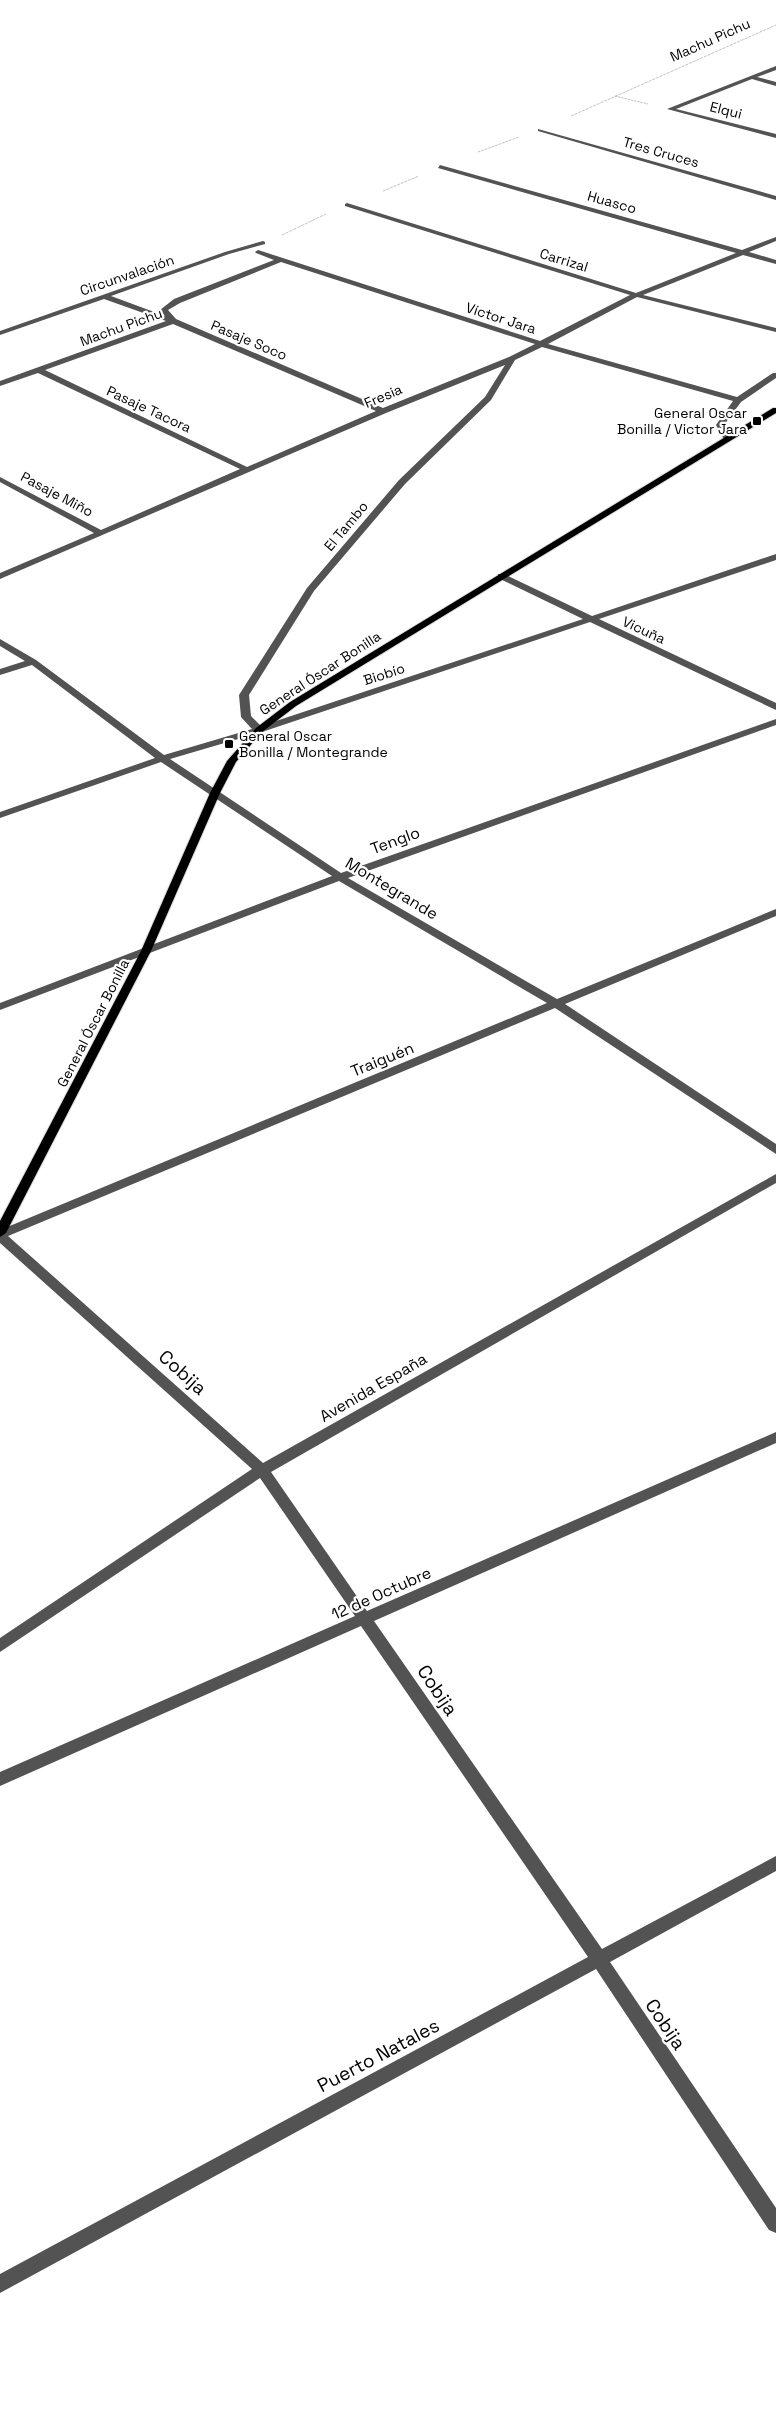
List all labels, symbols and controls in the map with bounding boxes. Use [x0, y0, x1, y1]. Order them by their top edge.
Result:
street label: Machu Pichu [667, 14, 753, 66]
street label: Elqui [708, 97, 744, 123]
street label: Tres Cruces [621, 133, 701, 171]
street label: Huasco [585, 186, 639, 218]
street label: Carrizal [538, 244, 590, 276]
street label: Circunvalación [78, 250, 176, 300]
street label: Víctor Jara [463, 298, 539, 338]
street label: Machu Pichu [77, 304, 165, 350]
street label: Pasaje Soco [208, 316, 290, 364]
street label: Fresia [361, 380, 405, 412]
street label: Pasaje Tacora [104, 381, 194, 437]
place label: General Oscar Bonilla / Victor Jara [617, 404, 747, 438]
marker: General Oscar Bonilla / Victor Jara [751, 415, 763, 427]
street label: Pasaje Miño [18, 467, 96, 521]
street label: El Tambo [320, 497, 372, 555]
street label: Vicuña [620, 612, 668, 648]
street label: General Óscar Bonilla [256, 627, 384, 719]
street label: Biobío [361, 659, 407, 689]
place label: General Oscar Bonilla / Montegrande [239, 727, 388, 761]
marker: General Oscar Bonilla / Montegrande [223, 738, 235, 750]
street label: Tenglo [368, 822, 423, 859]
street label: Montegrande [341, 852, 442, 924]
street label: General Óscar Bonilla [53, 956, 133, 1090]
street label: Traiguén [347, 1037, 417, 1082]
street label: Cobija [153, 1344, 212, 1401]
street label: Avenida España [316, 1348, 431, 1427]
street label: 12 de Octubre [328, 1562, 434, 1625]
street label: Cobija [411, 1660, 464, 1721]
street label: Cobija [639, 1994, 692, 2055]
street label: Puerto Natales [313, 2013, 444, 2098]

